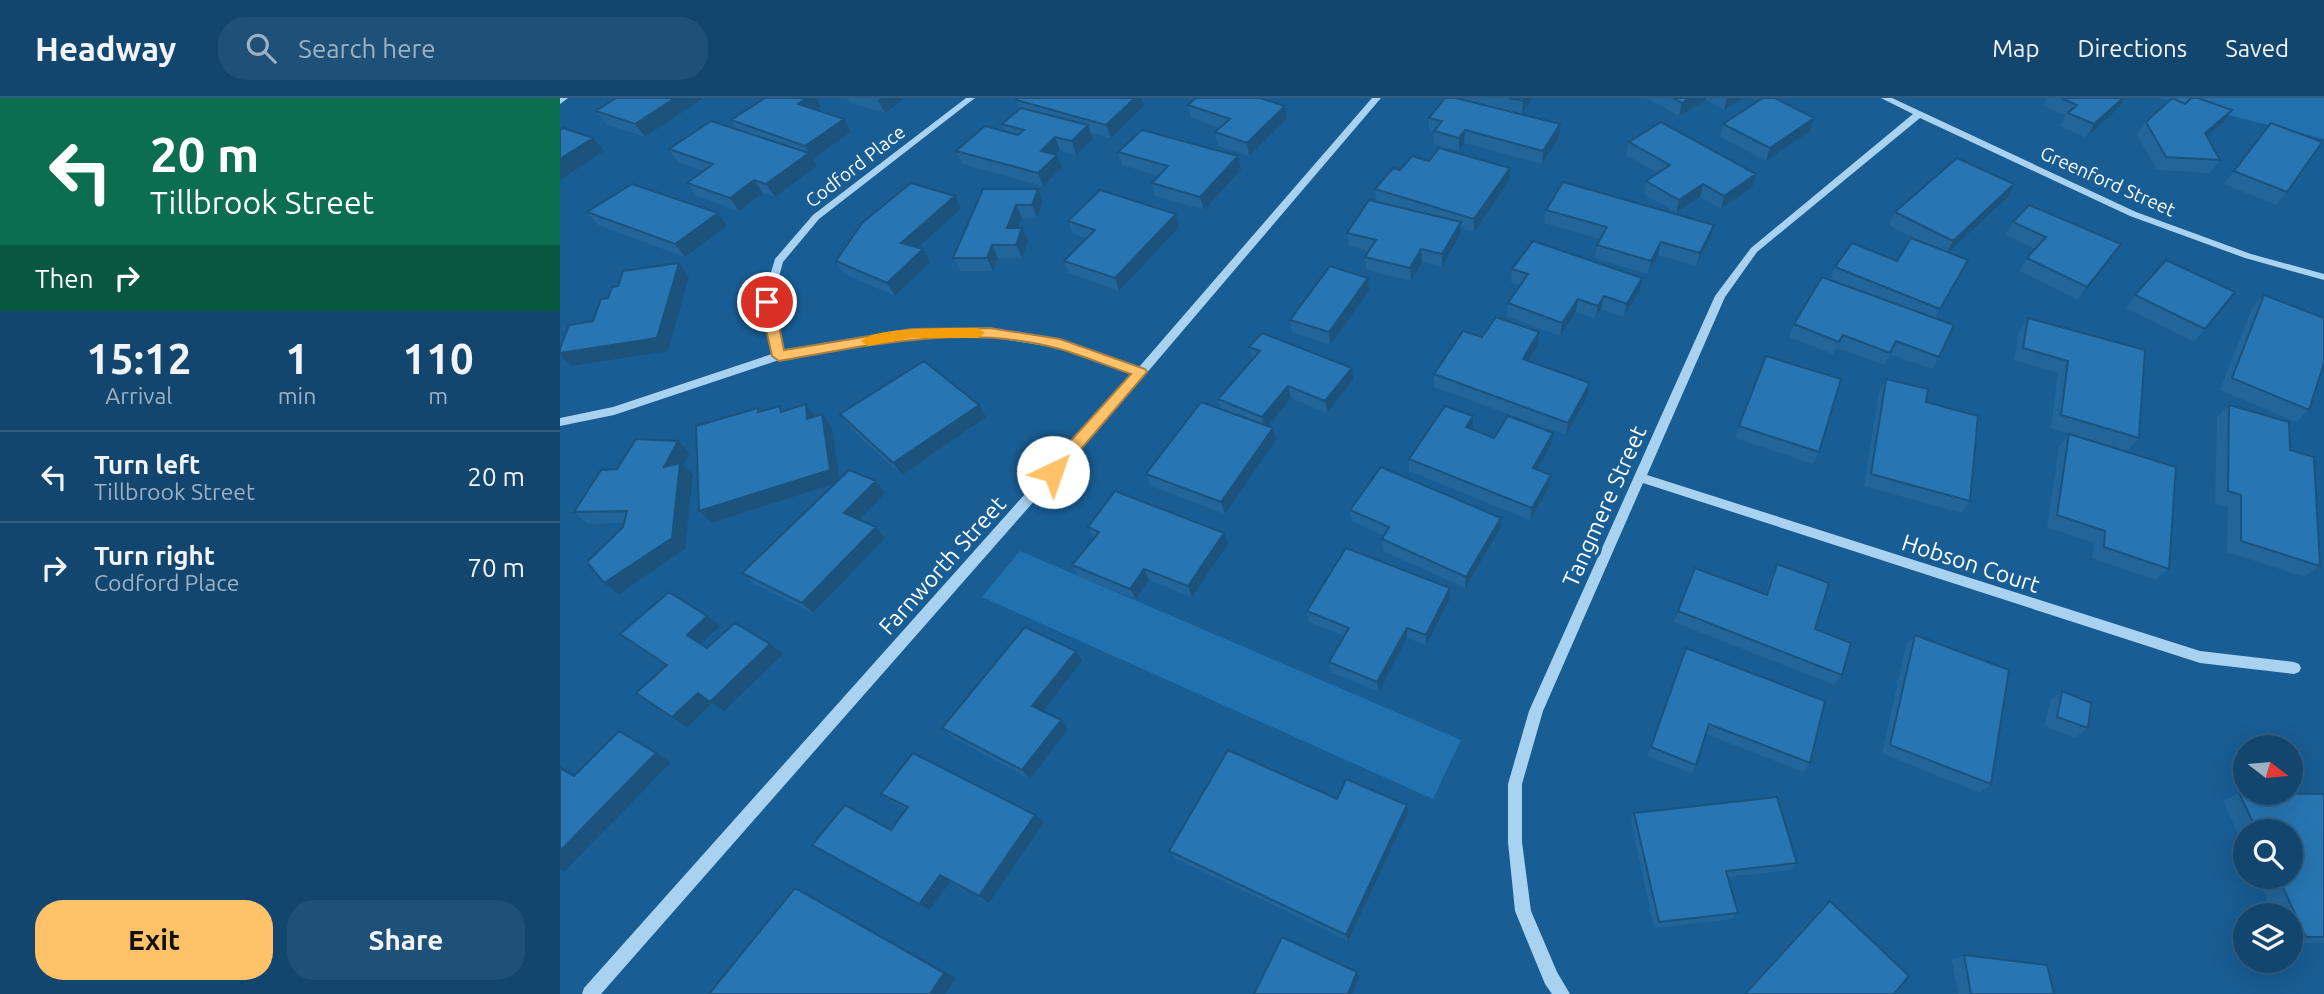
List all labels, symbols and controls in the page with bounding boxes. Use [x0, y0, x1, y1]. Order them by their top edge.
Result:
search box [218, 17, 708, 80]
icon: search [242, 29, 280, 67]
text: Headway [35, 30, 176, 67]
text: Search here [298, 34, 436, 63]
text: Map [1992, 35, 2039, 62]
text: Directions [2077, 35, 2187, 62]
text: Saved [2225, 35, 2289, 62]
street label: Codford Place [801, 120, 909, 212]
icon: left [35, 126, 126, 217]
text: 20 m [150, 126, 259, 181]
street label: Greenford Street [2037, 141, 2179, 221]
text: Tillbrook Street [150, 184, 374, 220]
icon: right [108, 259, 146, 297]
text: Then [35, 264, 94, 293]
pin [737, 272, 797, 332]
icon: arrive [748, 283, 786, 321]
text: 15:12 [86, 335, 191, 382]
text: 1 [285, 335, 309, 382]
text: 110 [403, 335, 474, 382]
text: Arrival [105, 383, 172, 408]
text: min [278, 383, 316, 408]
text: m [428, 383, 448, 408]
street label: Tangmere Street [1557, 422, 1651, 590]
position arrow [1016, 435, 1090, 509]
text: Turn left [94, 450, 200, 479]
icon: left [35, 458, 73, 496]
text: 20 m [467, 462, 525, 491]
text: Tillbrook Street [94, 479, 255, 504]
street label: Farnworth Street [874, 491, 1010, 639]
street label: Hobson Court [1899, 529, 2043, 597]
text: Turn right [94, 541, 215, 570]
icon: right [35, 549, 73, 587]
text: 70 m [467, 553, 525, 582]
text: Codford Place [94, 570, 240, 595]
north arrow [2233, 735, 2303, 805]
map controls [2233, 735, 2303, 973]
button: search [2233, 819, 2303, 889]
button: Exit [35, 900, 273, 980]
button: Share [287, 900, 525, 980]
button: layers [2233, 903, 2303, 973]

